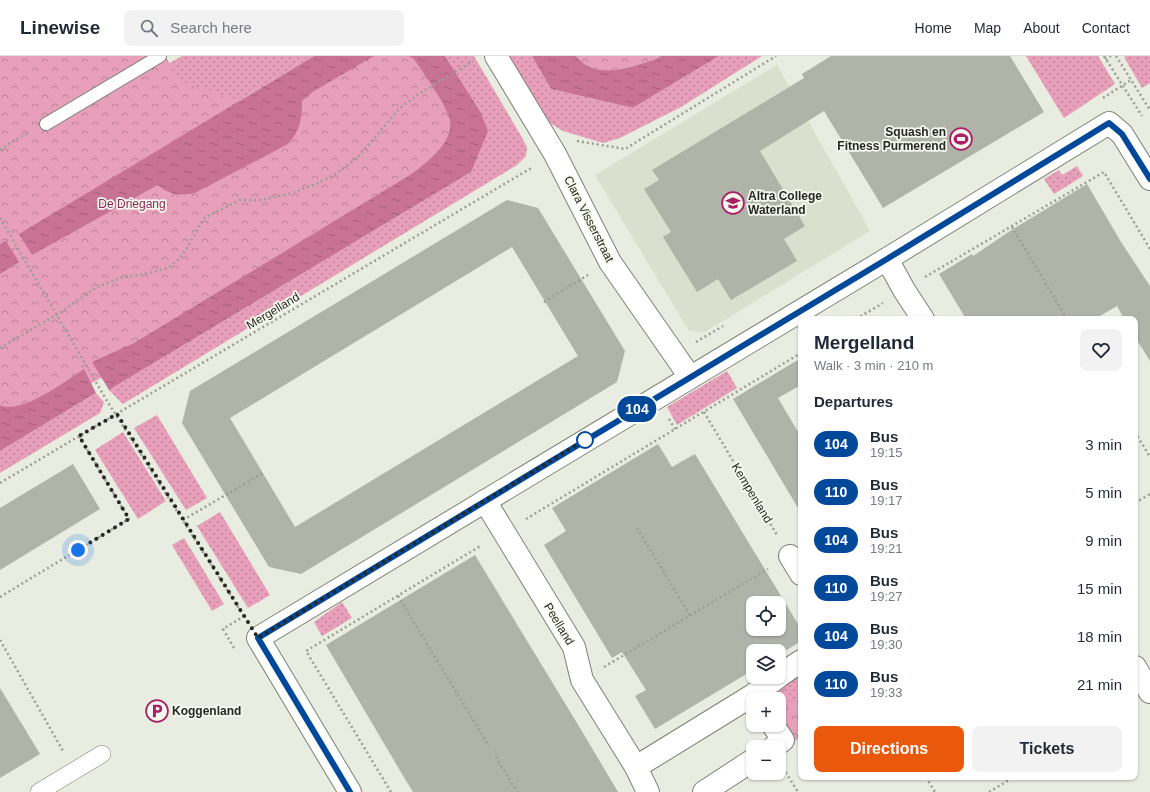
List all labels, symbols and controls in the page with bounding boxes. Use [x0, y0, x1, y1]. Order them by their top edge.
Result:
search box [124, 10, 404, 46]
text: Linewise [20, 17, 100, 38]
icon: search [138, 17, 160, 39]
text: Search here [170, 19, 252, 36]
text: Home [915, 20, 952, 36]
text: Map [974, 20, 1001, 36]
text: About [1023, 20, 1060, 36]
text: Contact [1082, 20, 1130, 36]
place label: Squash en Fitness Purmerend [837, 125, 946, 153]
sports icon: Squash en Fitness Purmerend [948, 126, 974, 152]
street label: Clara Visserstraat [561, 173, 617, 265]
place label: Altra College Waterland [748, 189, 822, 217]
school or university icon: Altra College Waterland [720, 190, 746, 216]
park label: De Driegang [98, 197, 166, 211]
street label: Mergelland [244, 290, 302, 332]
button: heart [1080, 329, 1122, 371]
text: Mergelland [814, 332, 914, 353]
text: Walk · 3 min · 210 m [814, 358, 933, 373]
text: Departures [814, 393, 893, 410]
line badge: 104 [614, 396, 660, 422]
text: 104 [625, 401, 649, 417]
text: Bus [870, 428, 898, 445]
unlabelled marker [576, 431, 594, 449]
text: 104 [824, 436, 848, 452]
text: 3 min [1085, 436, 1122, 453]
text: 19:15 [870, 445, 903, 460]
street label: Kempenland [729, 461, 775, 525]
text: Bus [870, 476, 898, 493]
text: 110 [825, 484, 847, 500]
text: 5 min [1085, 484, 1122, 501]
text: 19:17 [870, 493, 903, 508]
text: Bus [870, 524, 898, 541]
text: 104 [824, 532, 848, 548]
text: 9 min [1085, 532, 1122, 549]
your location [68, 540, 88, 560]
text: 19:21 [870, 541, 903, 556]
text: Bus [870, 572, 898, 589]
text: 110 [825, 580, 847, 596]
text: 15 min [1077, 580, 1122, 597]
text: 19:27 [870, 589, 903, 604]
map controls [746, 596, 786, 780]
button: locate [746, 596, 786, 636]
street label: Peelland [541, 600, 577, 648]
text: Bus [870, 620, 898, 637]
text: 104 [824, 628, 848, 644]
text: 18 min [1077, 628, 1122, 645]
text: 19:30 [870, 637, 903, 652]
button: layers [746, 644, 786, 684]
text: Bus [870, 668, 898, 685]
text: 110 [825, 676, 847, 692]
text: 21 min [1077, 676, 1122, 693]
text: 19:33 [870, 685, 903, 700]
button: + [746, 692, 786, 732]
parking icon: Koggenland [144, 698, 170, 724]
place label: Koggenland [172, 704, 241, 718]
button: Directions [814, 726, 964, 772]
button: Tickets [972, 726, 1122, 772]
button: − [746, 740, 786, 780]

